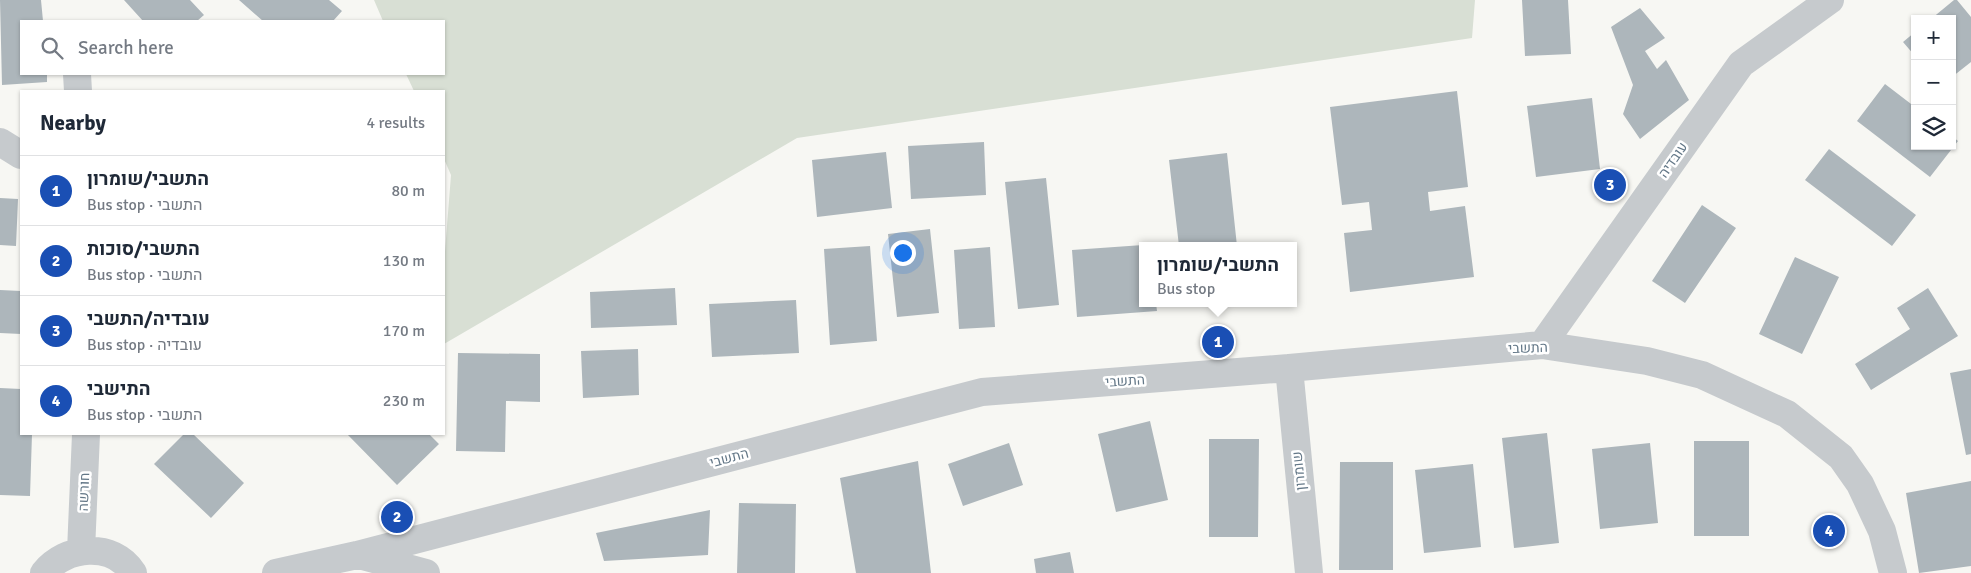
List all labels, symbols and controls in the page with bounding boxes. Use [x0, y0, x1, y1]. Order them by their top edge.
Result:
map controls [1911, 15, 1956, 150]
button: + [1911, 15, 1956, 60]
search box [20, 20, 445, 75]
icon: search [38, 34, 66, 62]
text: Search here [78, 36, 174, 60]
button: − [1911, 60, 1956, 105]
button: layers [1911, 105, 1956, 150]
text: Nearby [40, 110, 106, 136]
text: 4 results [366, 113, 425, 133]
street label: עובדיה [1655, 139, 1691, 181]
pin: 3 [1594, 166, 1626, 204]
text: התשבי/שומרון [87, 167, 209, 191]
text: 1 [52, 181, 60, 201]
text: 80 m [391, 181, 425, 201]
text: Bus stop · התשבי [87, 195, 202, 215]
text: התשבי/סוכות [87, 237, 200, 261]
your location [890, 240, 916, 266]
popup [1139, 242, 1297, 307]
text: 2 [52, 251, 60, 271]
text: 130 m [383, 251, 425, 271]
text: התשבי/שומרון [1157, 253, 1279, 277]
text: Bus stop · התשבי [87, 265, 202, 285]
text: Bus stop [1157, 279, 1215, 299]
text: עובדיה/התשבי [87, 307, 210, 331]
text: 3 [52, 321, 60, 341]
text: 170 m [383, 321, 425, 341]
pin: 1 [1202, 323, 1234, 361]
text: Bus stop · עובדיה [87, 335, 202, 355]
street label: התשבי [1508, 339, 1548, 357]
street label: התשבי [1105, 371, 1145, 391]
text: התישבי [87, 377, 151, 401]
text: 4 [52, 391, 60, 411]
text: 230 m [383, 391, 425, 411]
text: Bus stop · התשבי [87, 405, 202, 425]
street label: התשבי [708, 445, 750, 471]
street label: שומרון [1289, 451, 1309, 491]
street label: חורשה [75, 472, 93, 512]
pin: 2 [381, 498, 413, 536]
pin: 4 [1813, 512, 1845, 550]

